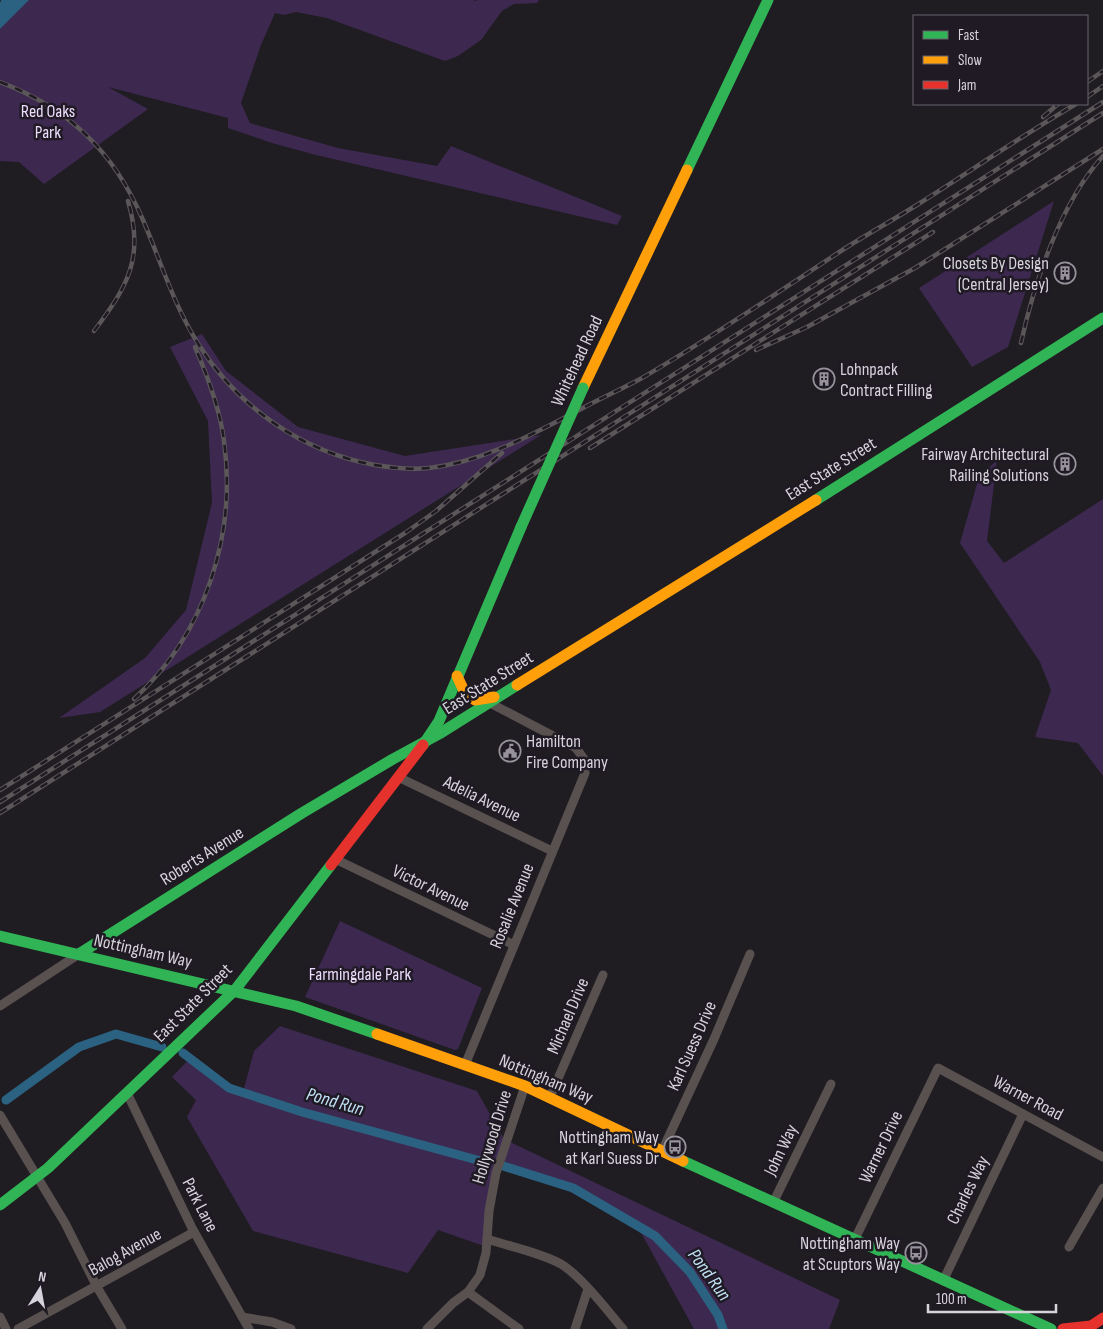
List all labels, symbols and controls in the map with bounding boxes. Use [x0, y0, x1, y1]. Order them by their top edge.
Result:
legend [913, 15, 1088, 105]
text: Fast [958, 26, 980, 45]
text: Slow [958, 51, 982, 70]
text: Jam [957, 76, 976, 95]
park label: Red Oaks Park [21, 101, 75, 143]
place label: Closets By Design (Central Jersey) [943, 253, 1049, 295]
building icon: Closets By Design (Central Jersey) [1053, 261, 1077, 285]
street label: Whitehead Road [547, 312, 607, 410]
place label: Lohnpack Contract Filling [840, 359, 932, 401]
building icon: Lohnpack Contract Filling [812, 367, 836, 391]
street label: East State Street [782, 433, 880, 505]
place label: Fairway Architectural Railing Solutions [921, 444, 1049, 486]
building icon: Fairway Architectural Railing Solutions [1053, 452, 1077, 476]
street label: East State Street [439, 647, 537, 719]
place label: Hamilton Fire Company [526, 731, 608, 773]
public building icon: Hamilton Fire Company [498, 739, 522, 763]
street label: Adelia Avenue [439, 771, 524, 827]
street label: Roberts Avenue [156, 822, 248, 890]
street label: Victor Avenue [389, 860, 473, 916]
street label: Rosalie Avenue [485, 860, 539, 952]
street label: Nottingham Way [92, 930, 194, 972]
street label: East State Street [149, 959, 237, 1047]
park label: Farmingdale Park [309, 964, 411, 985]
street label: Michael Drive [543, 975, 593, 1057]
street label: Karl Suess Drive [663, 998, 721, 1094]
street label: Nottingham Way [496, 1050, 596, 1108]
street label: Warner Road [989, 1071, 1067, 1125]
water label: Pond Run [304, 1083, 366, 1121]
street label: Hollywood Drive [468, 1088, 516, 1186]
street label: Warner Drive [855, 1107, 907, 1187]
street label: John Way [759, 1121, 802, 1180]
place label: Nottingham Way at Karl Suess Dr [559, 1127, 659, 1169]
bus stop icon: Nottingham Way at Karl Suess Dr [663, 1135, 687, 1159]
street label: Charles Way [942, 1152, 994, 1228]
street label: Park Lane [178, 1175, 222, 1235]
street label: Balog Avenue [85, 1223, 165, 1281]
place label: Nottingham Way at Scuptors Way [800, 1233, 900, 1275]
bus stop icon: Nottingham Way at Scuptors Way [904, 1241, 928, 1265]
water label: Pond Run [682, 1245, 736, 1305]
north arrow [15, 1264, 65, 1314]
text: N [37, 1268, 48, 1286]
scale bar [928, 1282, 1056, 1314]
text: 100 m [936, 1290, 967, 1309]

